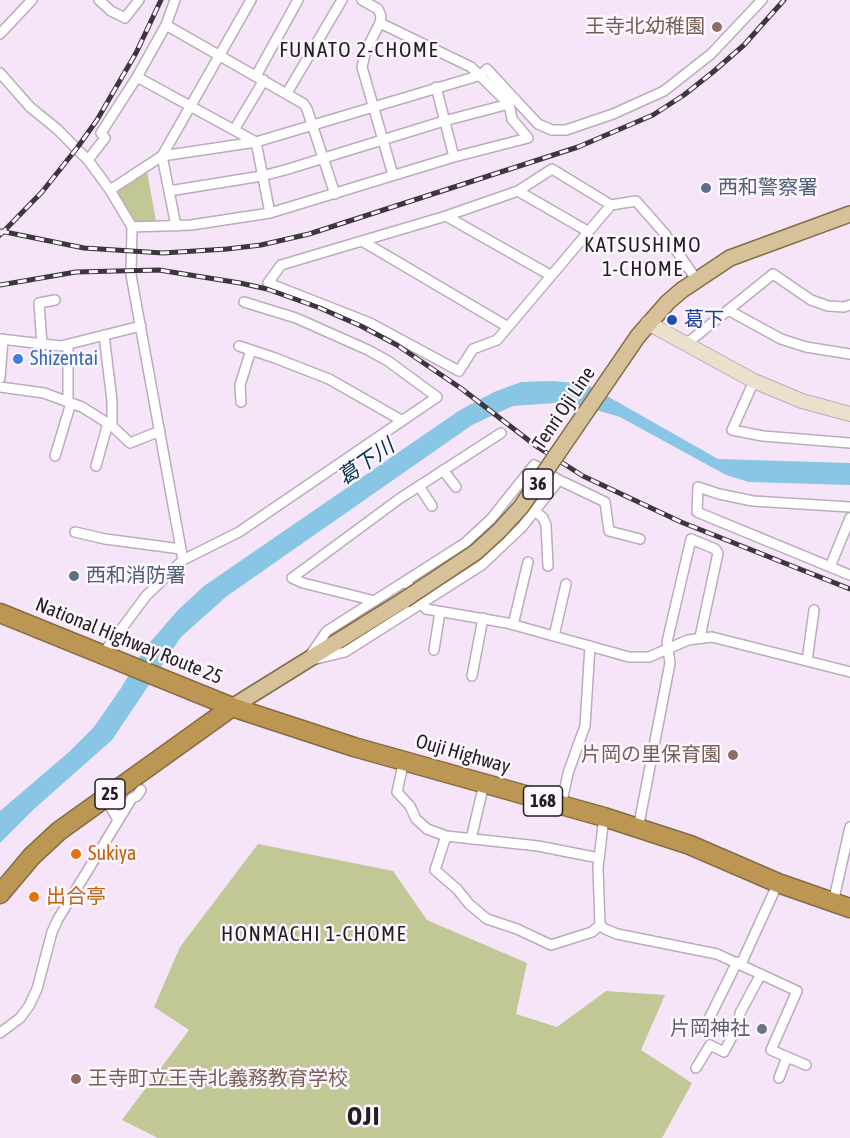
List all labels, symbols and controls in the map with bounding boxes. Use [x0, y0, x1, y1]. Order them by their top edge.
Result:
place label: 王寺北幼稚園 [585, 15, 705, 39]
marker: 王寺北幼稚園 [710, 20, 724, 34]
district label: FUNATO 2-CHOME [279, 37, 439, 63]
place label: 西和警察署 [718, 176, 818, 200]
marker: 西和警察署 [699, 181, 713, 195]
district label: KATSUSHIMO 1-CHOME [584, 232, 702, 282]
place label: 葛下 [684, 308, 724, 332]
marker: 葛下 [665, 313, 679, 327]
place label: Shizentai [30, 347, 98, 371]
marker: Shizentai [11, 352, 25, 366]
street label: Tenri Oji Line [528, 362, 600, 454]
water label: 葛下川 [333, 434, 399, 490]
road number: 36 [523, 469, 553, 499]
place label: 西和消防署 [86, 564, 186, 588]
marker: 西和消防署 [67, 569, 81, 583]
street label: National Highway Route 25 [32, 592, 226, 690]
street label: Ouji Highway [413, 729, 513, 779]
place label: 片岡の里保育園 [581, 743, 721, 767]
marker: 片岡の里保育園 [726, 748, 740, 762]
road number: 25 [95, 779, 125, 809]
road number: 168 [524, 786, 562, 816]
place label: Sukiya [88, 842, 136, 866]
marker: Sukiya [69, 847, 83, 861]
place label: 出合亭 [46, 885, 106, 909]
marker: 出合亭 [27, 890, 41, 904]
district label: HONMACHI 1-CHOME [221, 921, 407, 947]
place label: 片岡神社 [670, 1017, 750, 1041]
marker: 片岡神社 [755, 1022, 769, 1036]
place label: 王寺町立王寺北義務教育学校 [88, 1067, 348, 1091]
marker: 王寺町立王寺北義務教育学校 [69, 1072, 83, 1086]
district label: OJI [347, 1101, 381, 1133]

